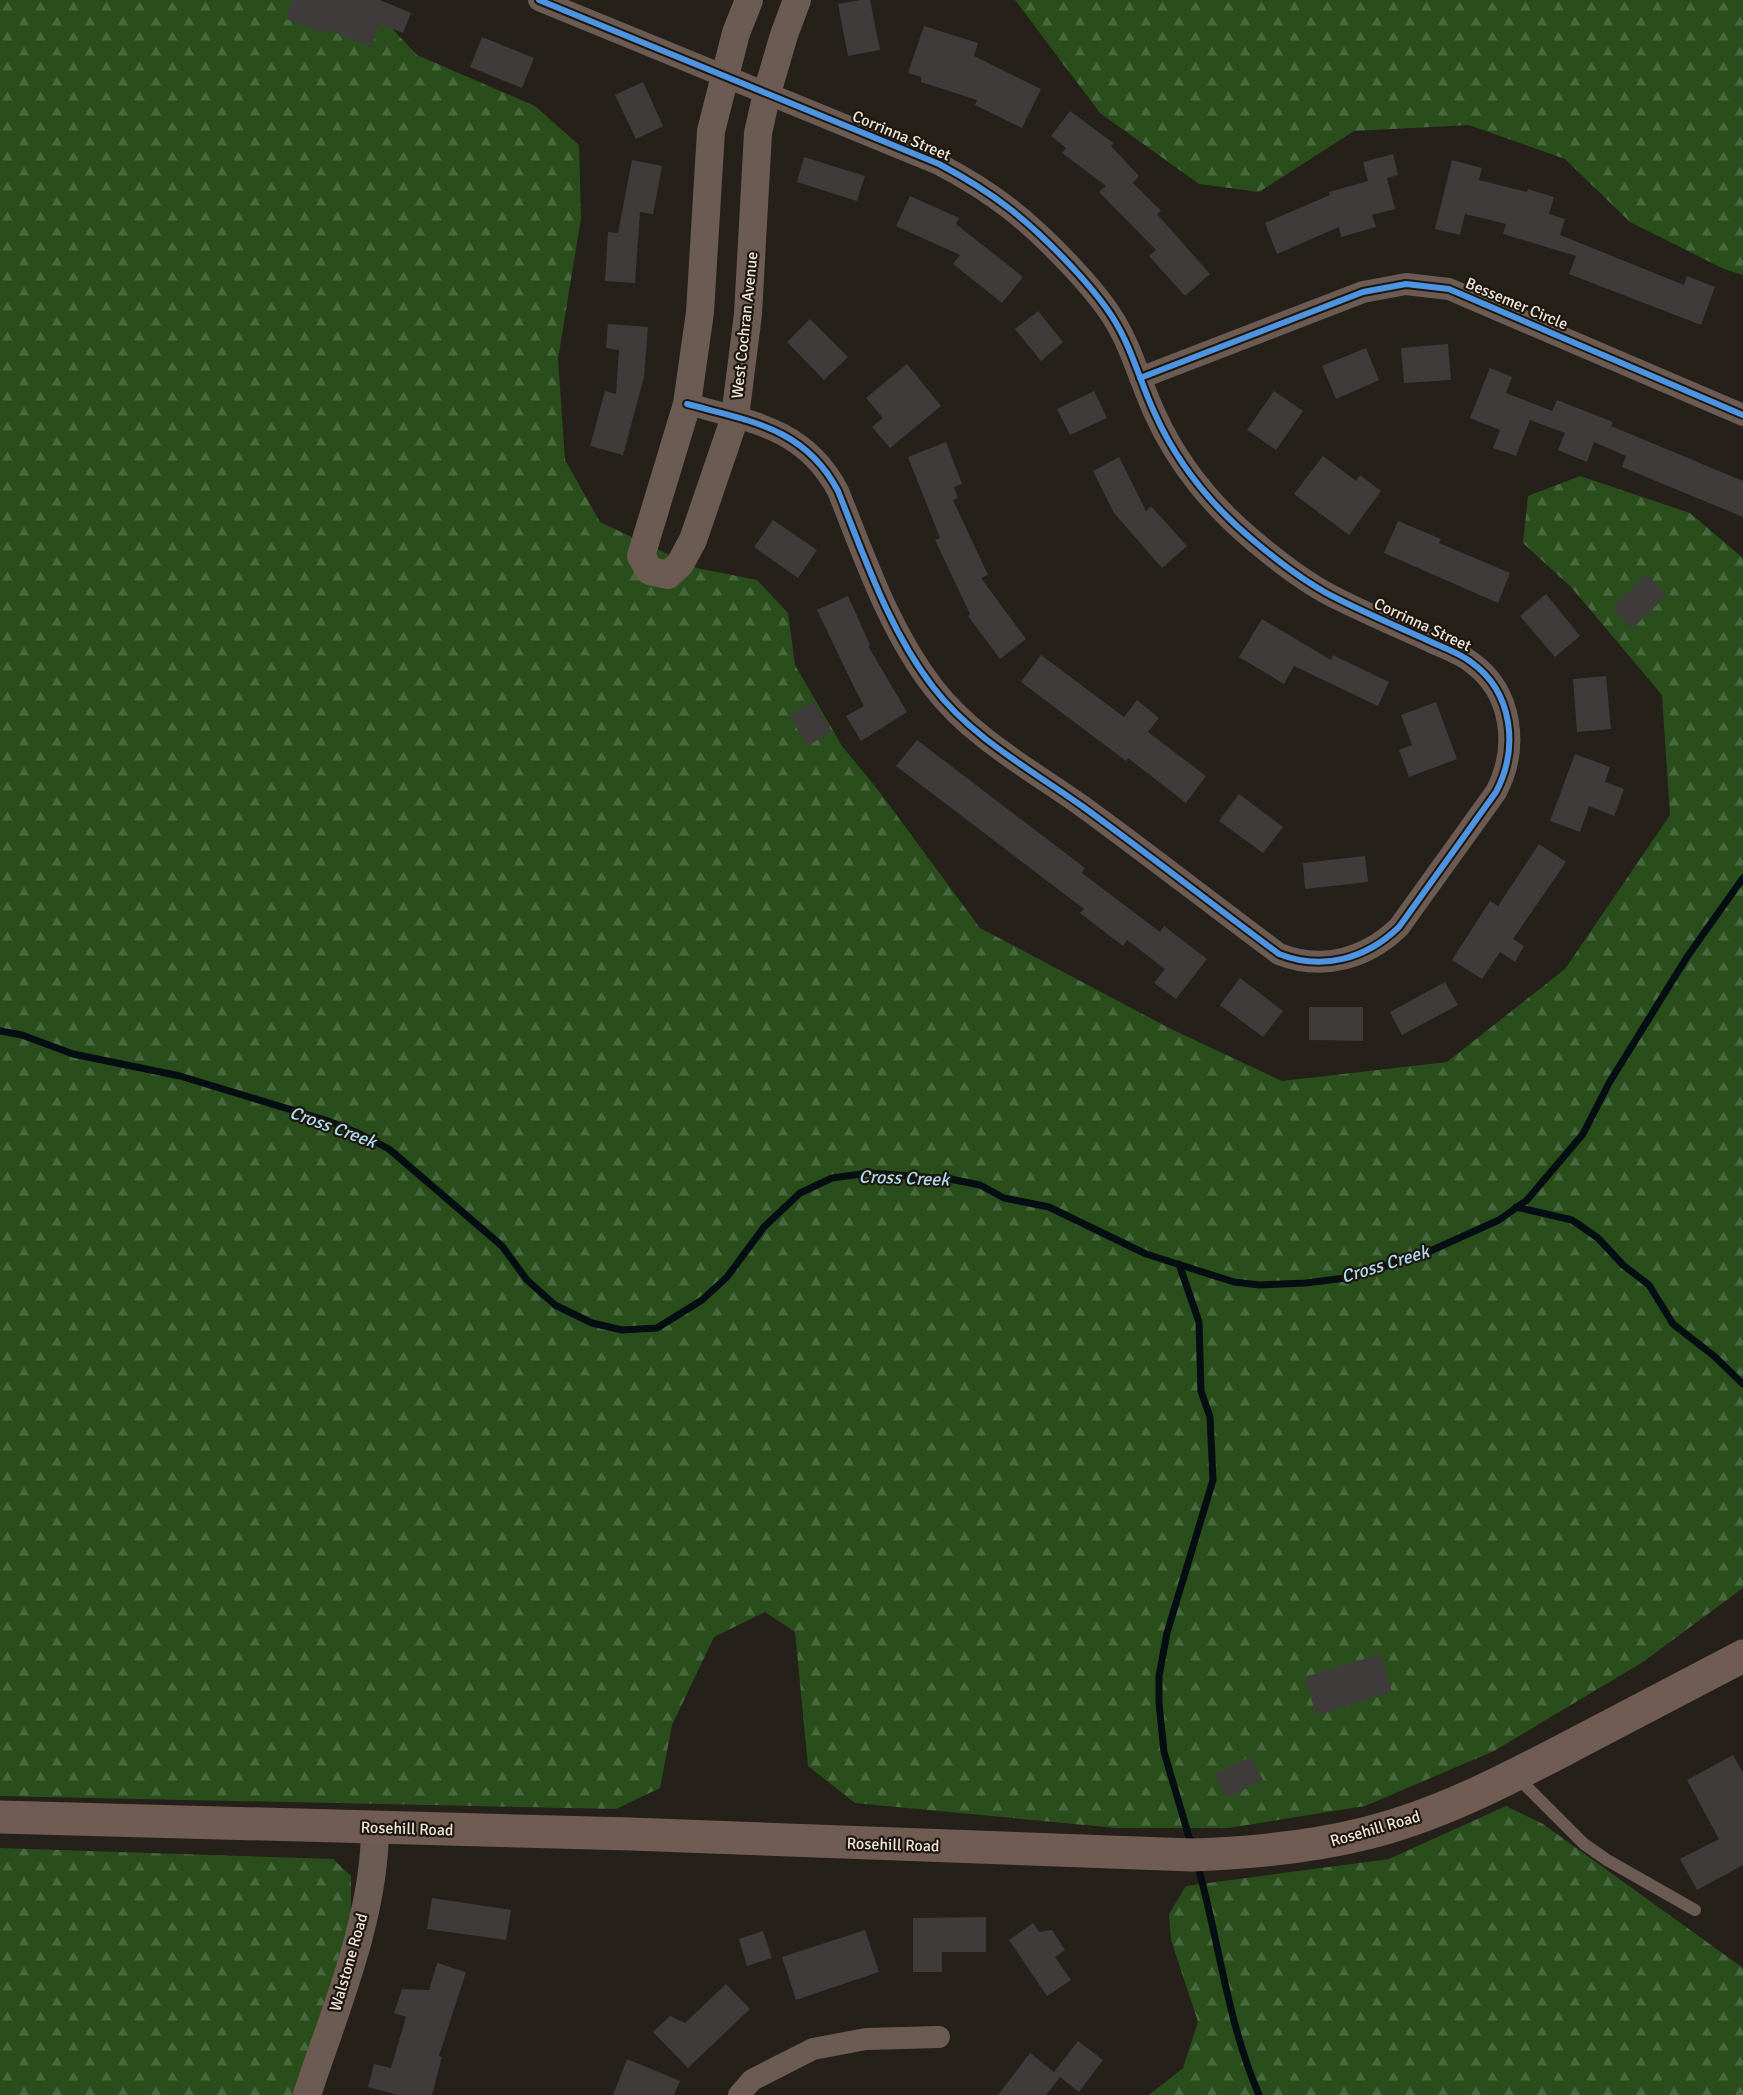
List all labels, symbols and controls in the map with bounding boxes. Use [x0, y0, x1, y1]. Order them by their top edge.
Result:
street label: Corrinna Street [849, 106, 954, 166]
street label: West Cochran Avenue [727, 251, 763, 399]
street label: Bessemer Circle [1462, 273, 1571, 335]
street label: Corrinna Street [1371, 594, 1475, 656]
water label: Cross Creek [287, 1101, 381, 1153]
water label: Cross Creek [858, 1165, 952, 1191]
water label: Cross Creek [1339, 1240, 1433, 1288]
street label: Rosehill Road [1328, 1807, 1423, 1851]
street label: Rosehill Road [360, 1817, 454, 1841]
street label: Rosehill Road [846, 1833, 940, 1857]
street label: Walstone Road [325, 1911, 373, 2014]

